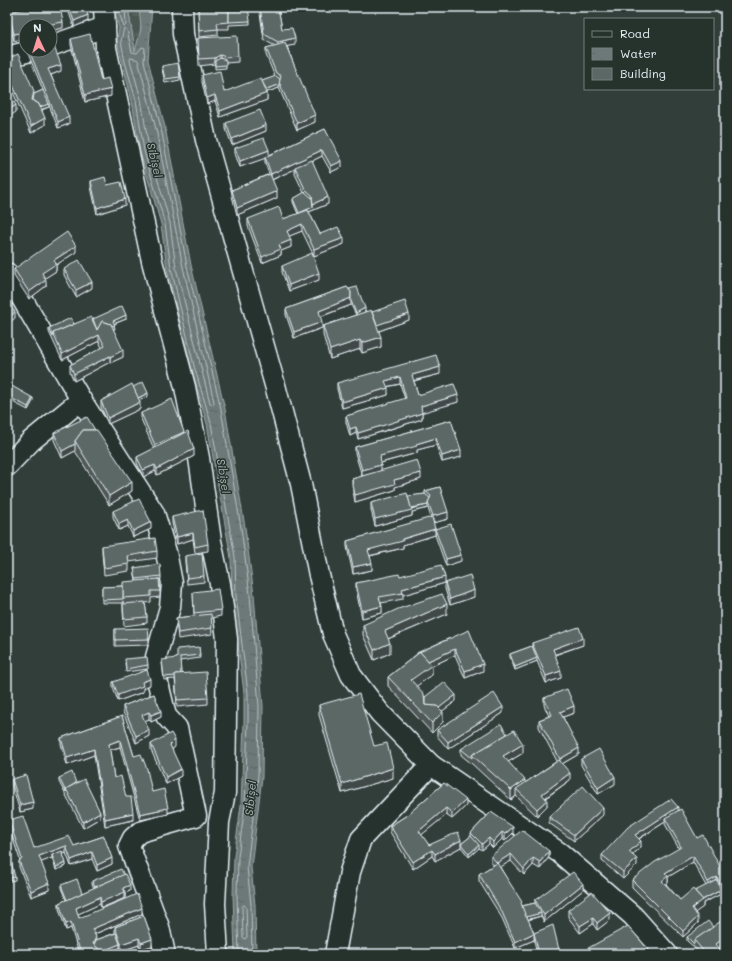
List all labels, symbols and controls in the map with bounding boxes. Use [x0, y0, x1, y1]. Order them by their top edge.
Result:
north arrow [18, 18, 58, 58]
legend [584, 18, 714, 90]
text: N [33, 20, 42, 35]
text: Road [620, 25, 650, 41]
text: Water [620, 45, 657, 61]
text: Building [620, 65, 666, 81]
water label: Sibișel [144, 141, 166, 179]
water label: Sibișel [214, 458, 234, 495]
water label: Sibișel [241, 780, 259, 816]

